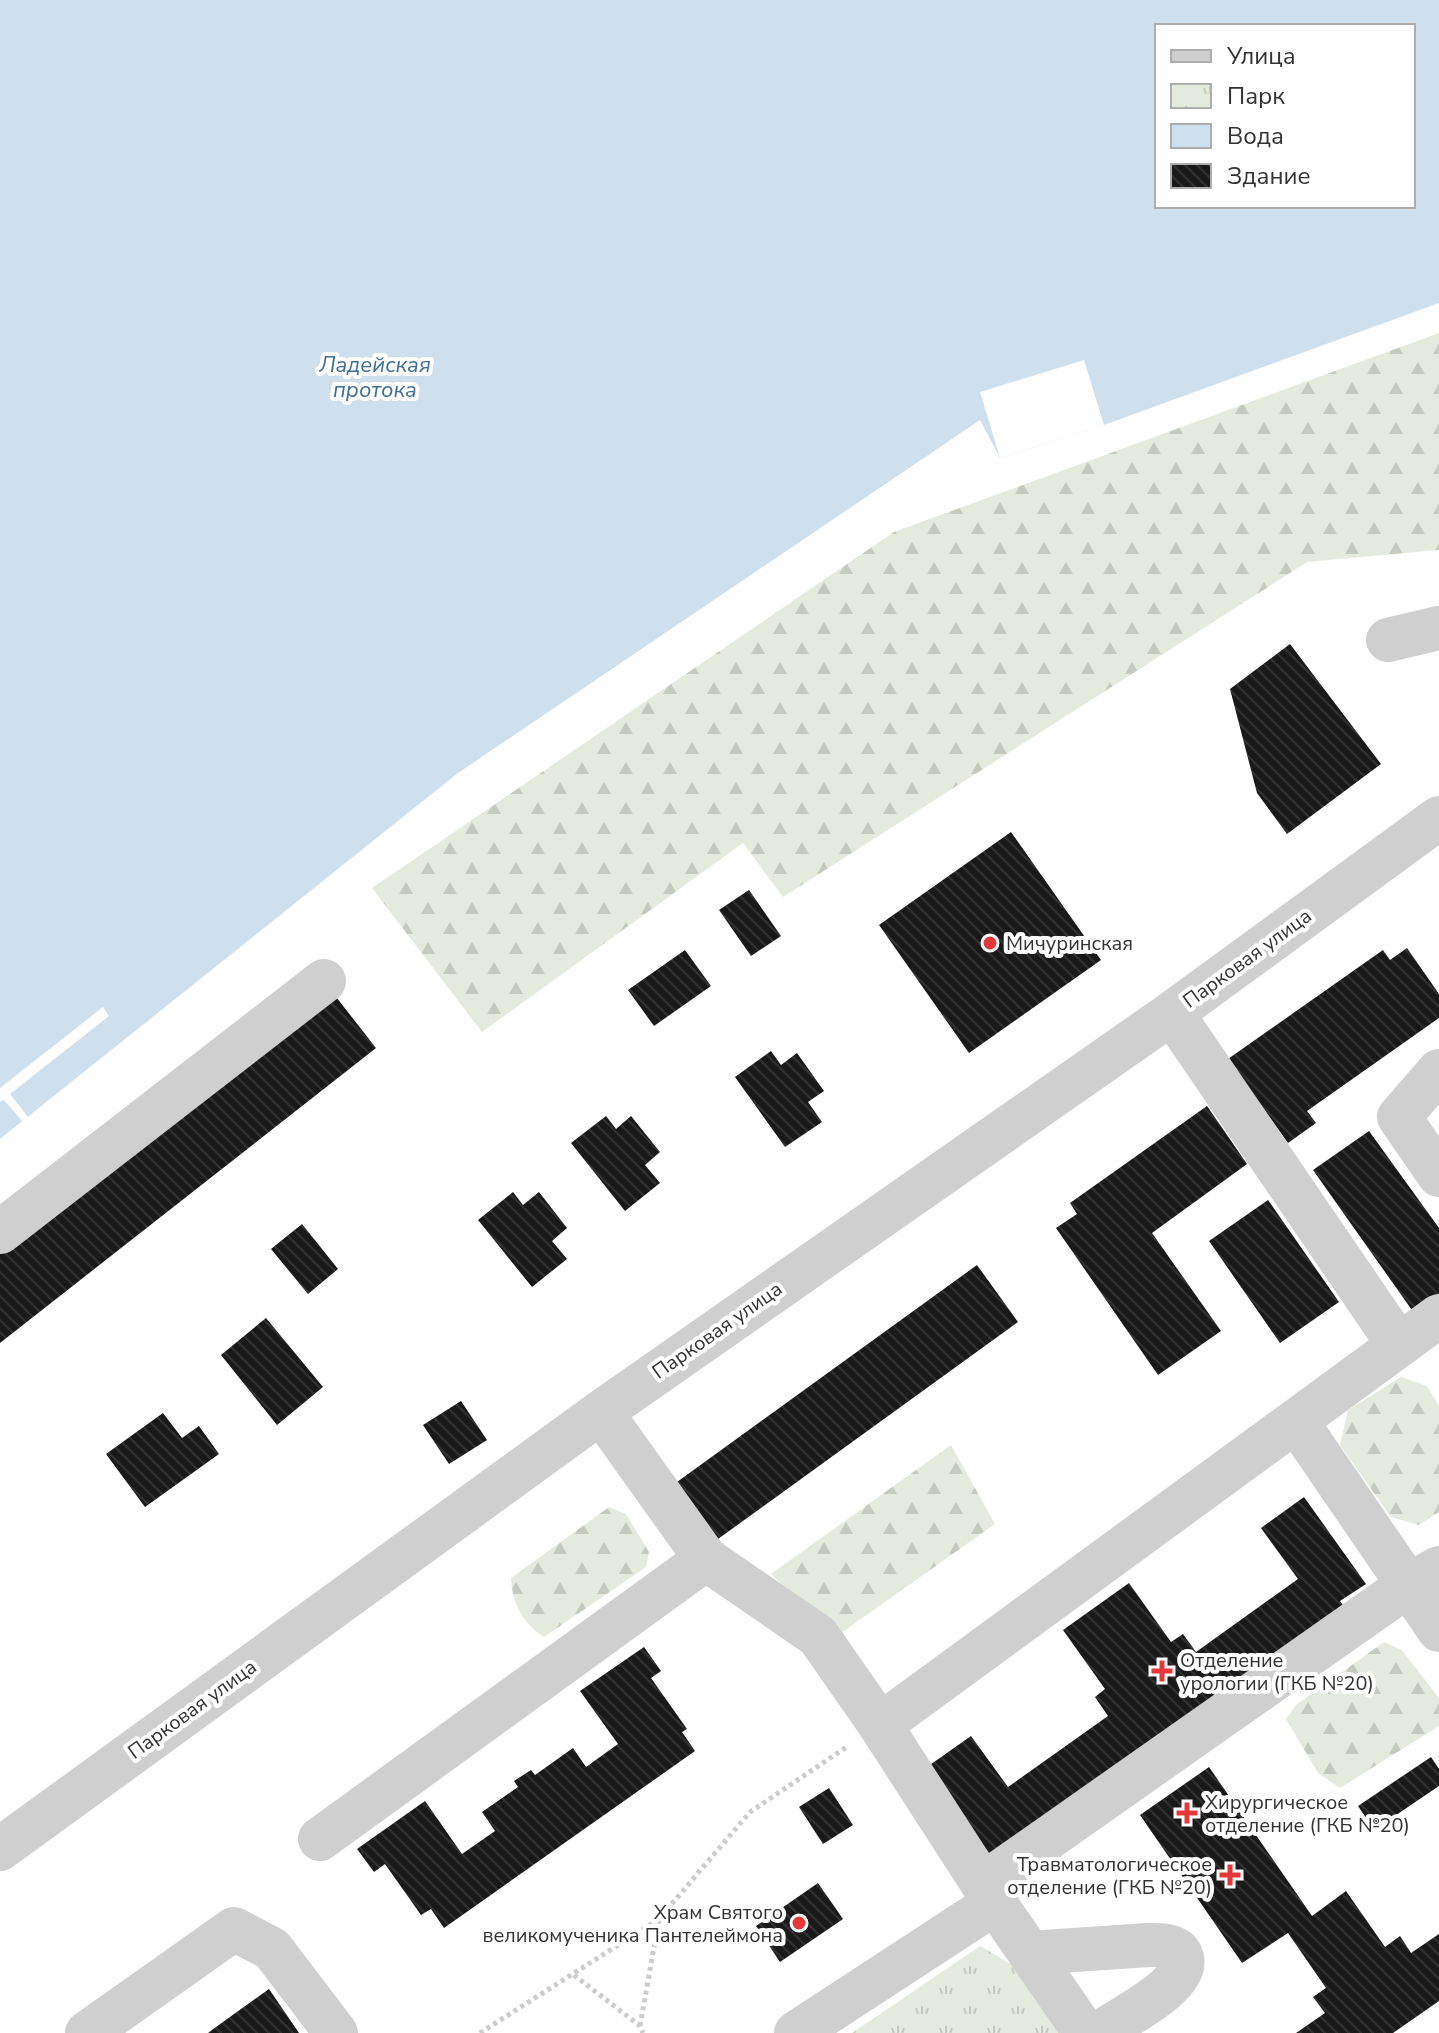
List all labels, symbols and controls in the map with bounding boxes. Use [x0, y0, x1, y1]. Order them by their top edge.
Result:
legend [1155, 24, 1415, 208]
text: Улица [1226, 40, 1296, 72]
text: Парк [1227, 80, 1285, 112]
text: Вода [1227, 120, 1284, 152]
text: Здание [1227, 160, 1311, 192]
water label: Ладейская протока [318, 350, 431, 405]
street label: Парковая улица [1177, 903, 1317, 1014]
place label: Мичуринская [1006, 930, 1133, 957]
marker: Мичуринская [981, 934, 999, 952]
street label: Парковая улица [647, 1275, 788, 1385]
place label: Отделение урологии (ГКБ №20) [1180, 1647, 1374, 1697]
street label: Парковая улица [122, 1654, 262, 1765]
marker: Отделение урологии (ГКБ №20) [1151, 1660, 1173, 1682]
place label: Хирургическое отделение (ГКБ №20) [1205, 1789, 1410, 1839]
marker: Хирургическое отделение (ГКБ №20) [1176, 1802, 1198, 1824]
place label: Травматологическое отделение (ГКБ №20) [1007, 1851, 1212, 1901]
marker: Травматологическое отделение (ГКБ №20) [1219, 1864, 1241, 1886]
place label: Храм Святого великомученика Пантелеймона [482, 1899, 783, 1949]
marker: Храм Святого великомученика Пантелеймона [790, 1914, 808, 1932]

